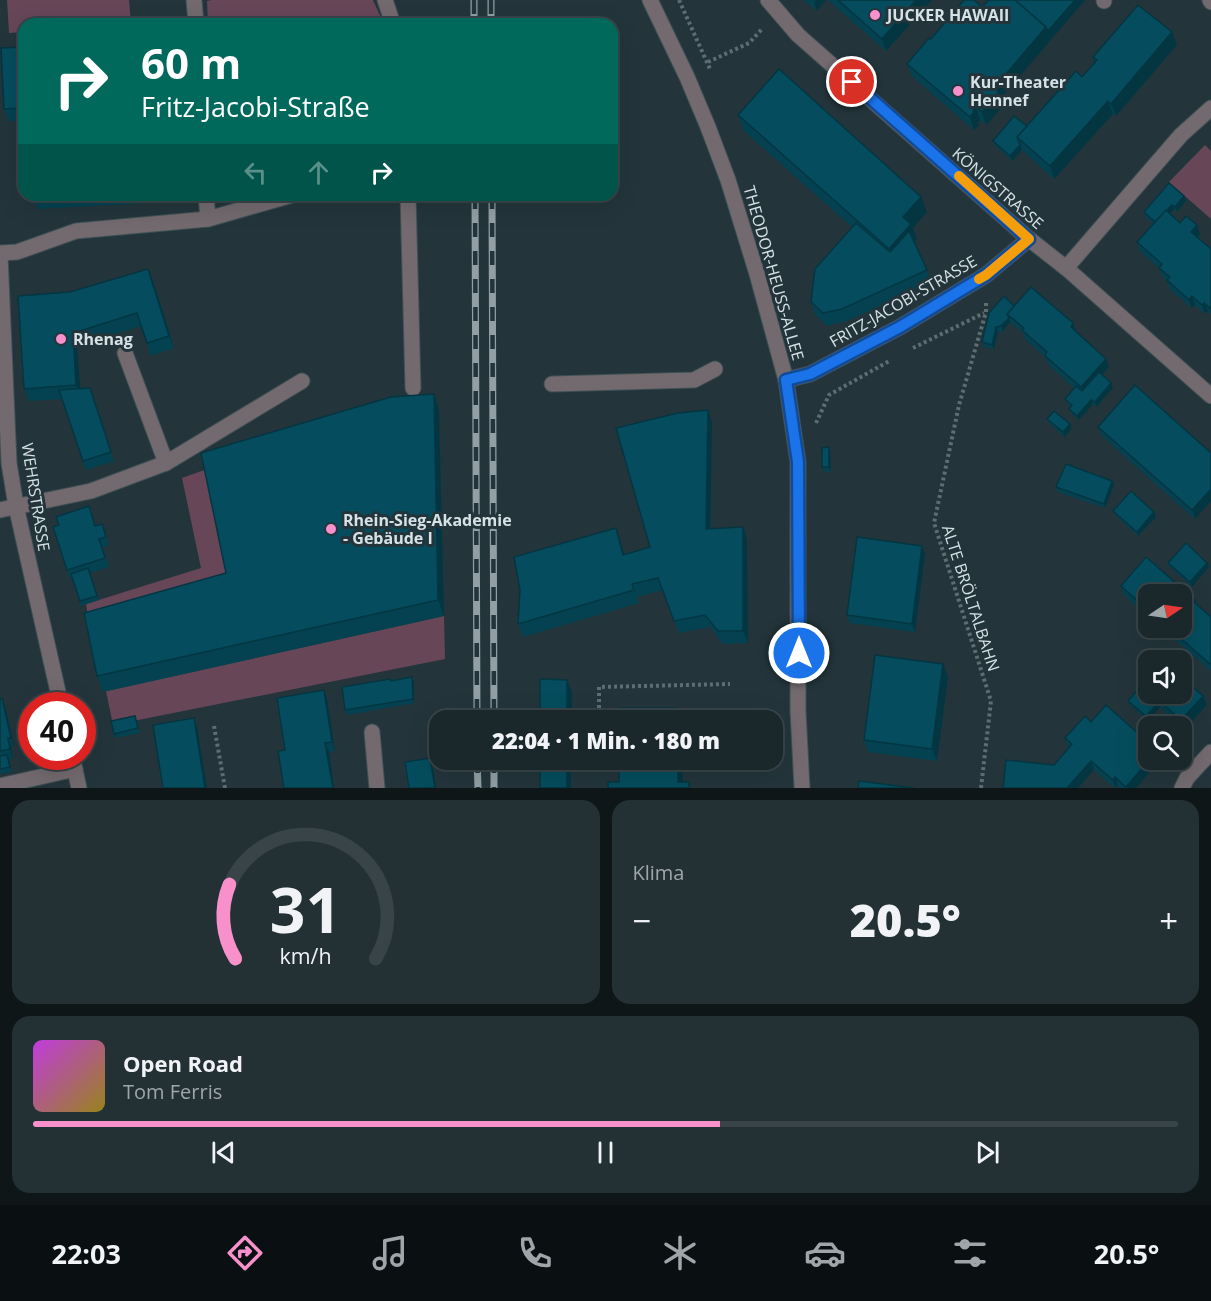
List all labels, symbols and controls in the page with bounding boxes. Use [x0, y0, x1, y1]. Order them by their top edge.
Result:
place label: JUCKER HAWAII [885, 4, 1009, 26]
marker: JUCKER HAWAII [868, 8, 882, 22]
text: 60 m [141, 34, 241, 91]
icon: right [42, 42, 120, 120]
pin [826, 56, 877, 107]
icon: arrive [835, 65, 868, 98]
place label: Kur-Theater Hennef [970, 71, 1066, 111]
marker: Kur-Theater Hennef [951, 84, 965, 98]
text: Fritz-Jacobi-Straße [141, 88, 370, 125]
street label: KÖNIGSTRASSE [948, 142, 1048, 234]
icon: left [239, 156, 272, 189]
icon: ahead [302, 156, 335, 189]
icon: right [365, 156, 398, 189]
street label: THEODOR-HEUSS-ALLEE [739, 183, 809, 363]
street label: FRITZ-JACOBI-STRASSE [825, 250, 981, 352]
place label: Rhenag [73, 328, 133, 350]
marker: Rhenag [54, 332, 68, 346]
street label: WEHRSTRASSE [17, 441, 55, 553]
place label: Rhein-Sieg-Akademie - Gebäude I [343, 509, 512, 549]
marker: Rhein-Sieg-Akademie - Gebäude I [324, 522, 338, 536]
street label: ALTE BRÖLTALBAHN [937, 522, 1005, 674]
north arrow [1138, 584, 1192, 638]
map controls [1138, 584, 1192, 770]
position arrow [767, 621, 831, 685]
button: sound [1138, 650, 1192, 704]
speed limit sign: 40 [18, 692, 96, 770]
button: search [1138, 716, 1192, 770]
text: 22:04 · 1 Min. · 180 m [492, 725, 720, 755]
text: Klima [633, 859, 684, 886]
text: 31 [270, 866, 341, 951]
text: 20.5° [850, 889, 961, 950]
text: − [633, 898, 651, 943]
text: + [1159, 898, 1178, 943]
text: km/h [280, 941, 332, 970]
text: Open Road [123, 1048, 243, 1078]
text: Tom Ferris [123, 1078, 222, 1105]
icon: previous [207, 1136, 240, 1169]
icon: pause [589, 1136, 622, 1169]
icon: next [971, 1136, 1004, 1169]
icon: directions [224, 1232, 266, 1274]
icon: music [369, 1232, 411, 1274]
icon: phone [514, 1232, 556, 1274]
icon: climate [659, 1232, 701, 1274]
icon: car [804, 1232, 846, 1274]
icon: filters [949, 1232, 991, 1274]
text: 22:03 [51, 1235, 121, 1272]
text: 20.5° [1094, 1235, 1159, 1272]

